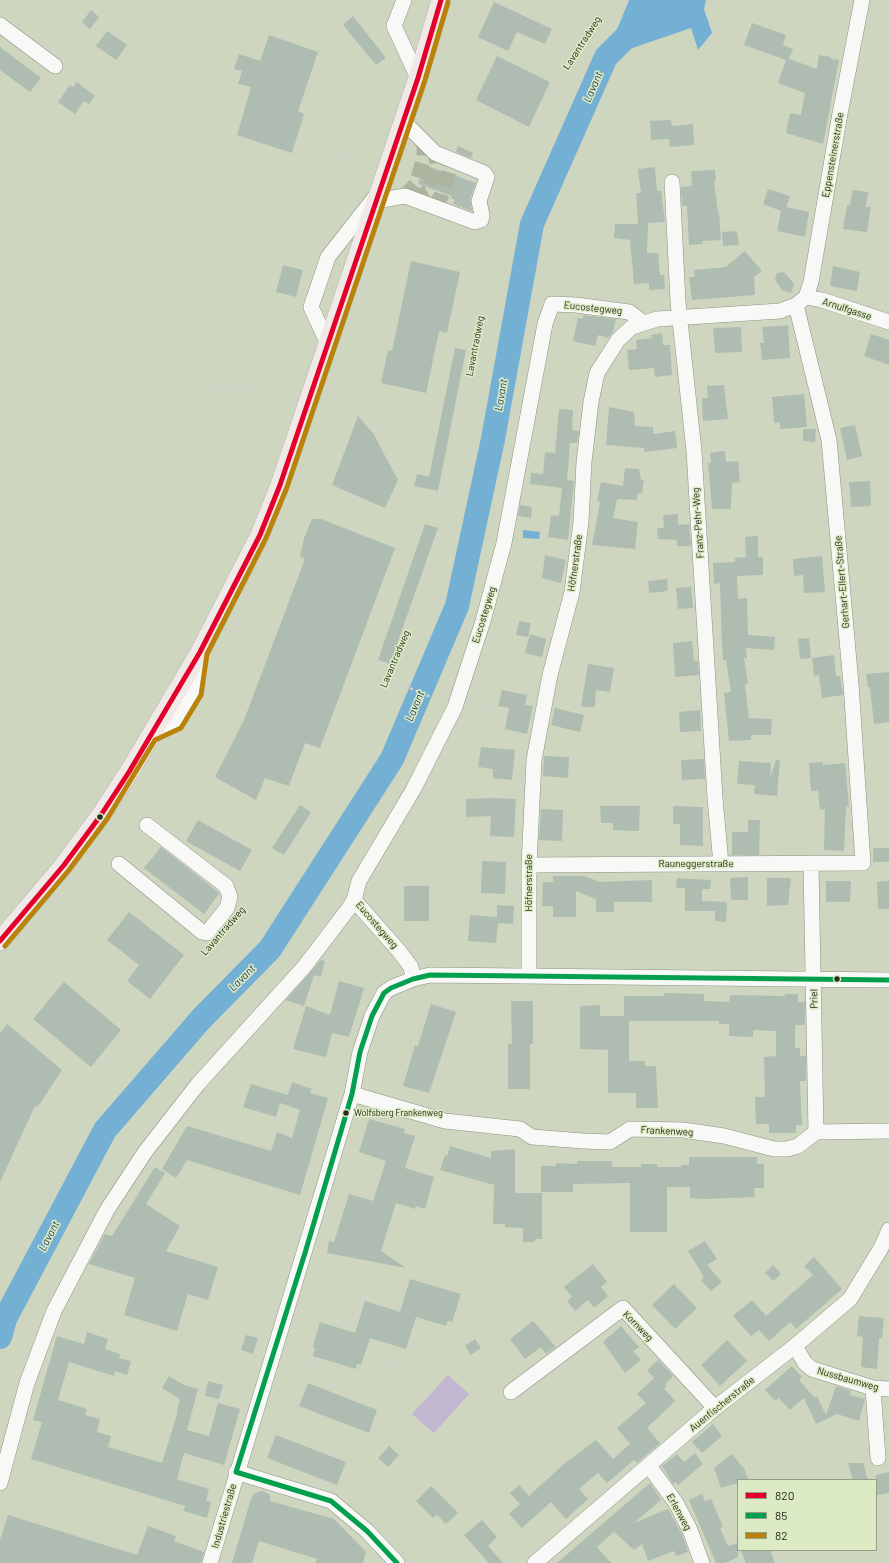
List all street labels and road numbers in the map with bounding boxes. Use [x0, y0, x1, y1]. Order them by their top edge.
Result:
street label: Lavantradweg [560, 14, 604, 72]
street label: Eppensteinerstraße [820, 111, 846, 199]
street label: Arnulfgasse [821, 295, 873, 323]
street label: Eucostegweg [563, 299, 623, 317]
street label: Lavantradweg [463, 315, 487, 377]
street label: Franz-Pehr-Weg [690, 487, 706, 559]
street label: Höfnerstraße [565, 534, 585, 592]
street label: Gerhart-Ellert-Straße [832, 535, 852, 629]
street label: Eucostegweg [470, 585, 498, 645]
street label: Lavantradweg [377, 628, 413, 690]
street label: Höfnerstraße [523, 854, 535, 912]
street label: Rauneggerstraße [659, 858, 733, 870]
street label: Eucostegweg [353, 899, 401, 951]
street label: Lavantradweg [198, 904, 248, 958]
street label: Priel [808, 989, 820, 1009]
street label: Frankenweg [640, 1124, 694, 1138]
street label: Kornweg [620, 1308, 656, 1344]
street label: Nussbaumweg [816, 1364, 880, 1394]
street label: Auenfischerstraße [687, 1374, 757, 1434]
street label: Industriestraße [209, 1482, 239, 1550]
street label: Erlenweg [664, 1491, 694, 1533]

